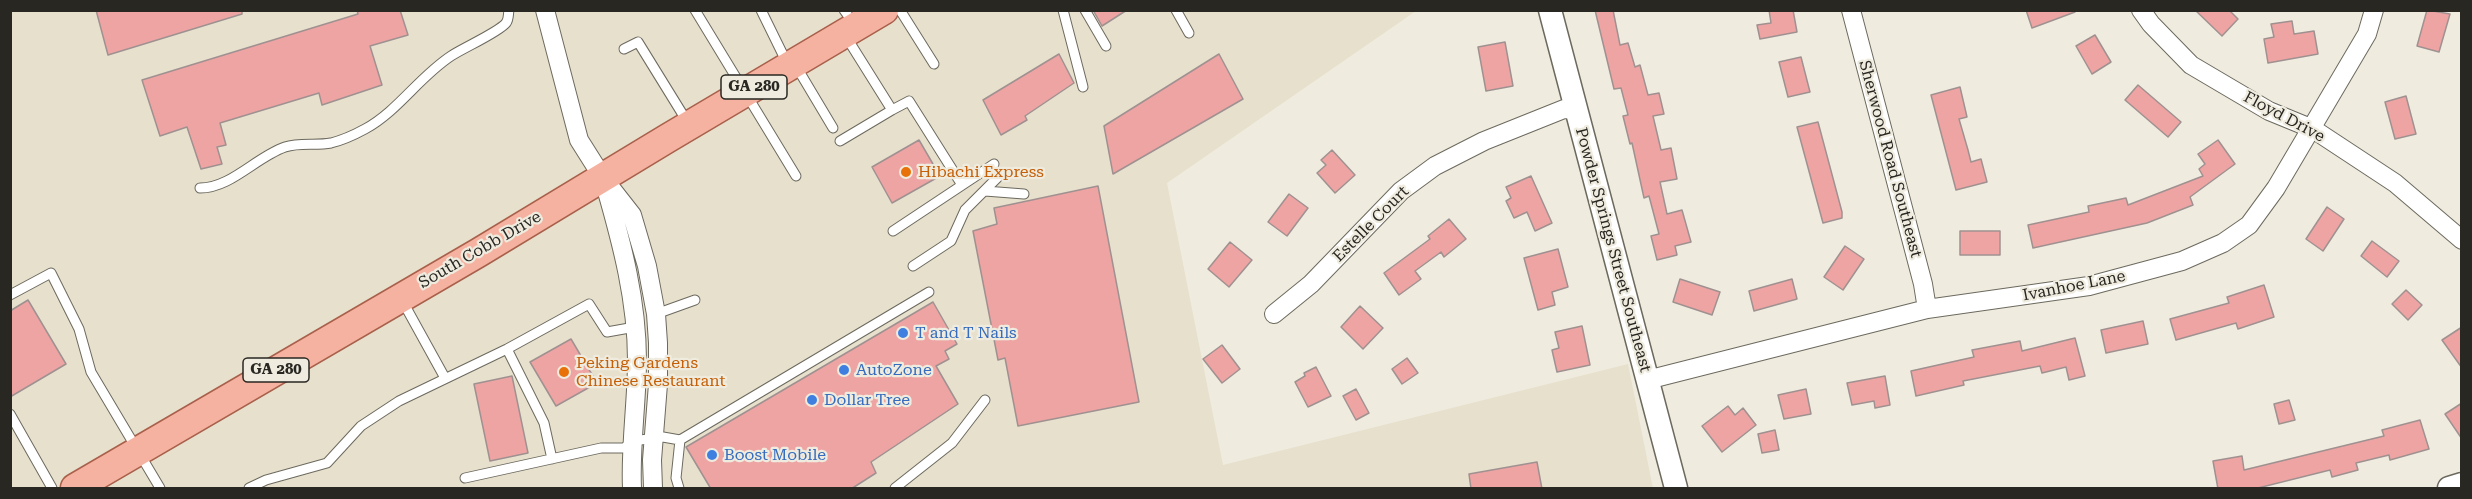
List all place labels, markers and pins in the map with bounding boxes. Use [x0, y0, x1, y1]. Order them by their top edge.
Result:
place label: Hibachi Express [918, 162, 1044, 182]
marker: Hibachi Express [899, 165, 913, 179]
place label: T and T Nails [915, 323, 1017, 343]
marker: T and T Nails [896, 326, 910, 340]
place label: Peking Gardens Chinese Restaurant [576, 353, 725, 391]
place label: AutoZone [856, 360, 932, 380]
marker: AutoZone [837, 363, 851, 377]
marker: Peking Gardens Chinese Restaurant [557, 365, 571, 379]
place label: Dollar Tree [824, 390, 910, 410]
marker: Dollar Tree [805, 393, 819, 407]
place label: Boost Mobile [724, 445, 826, 465]
marker: Boost Mobile [705, 448, 719, 462]

